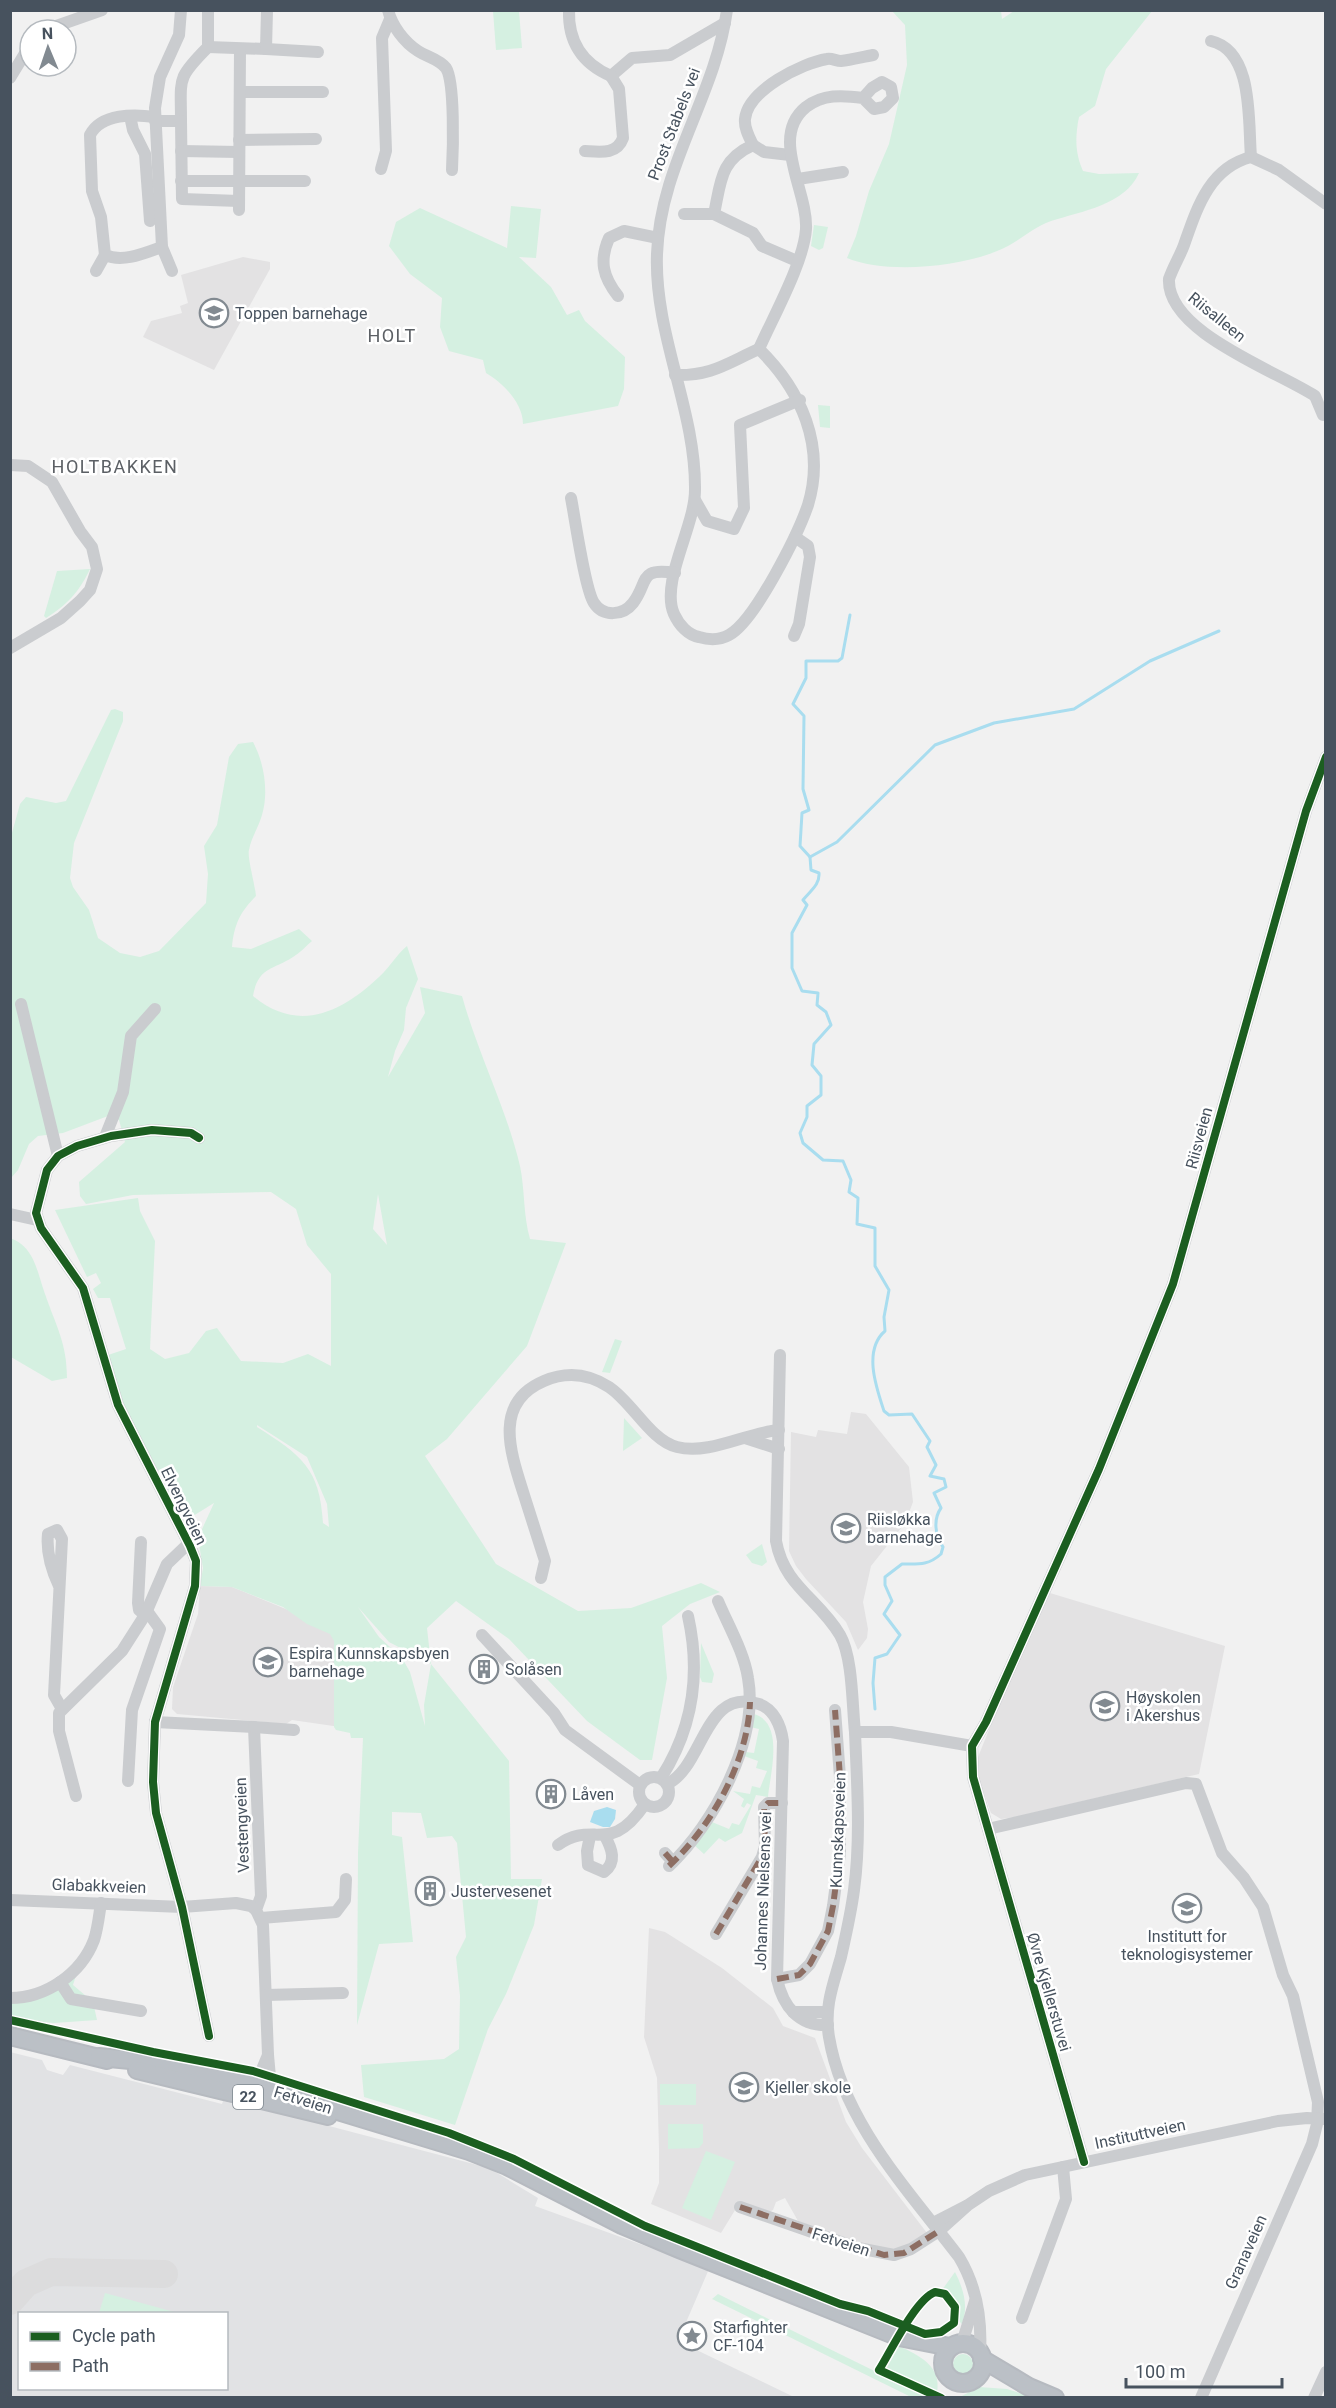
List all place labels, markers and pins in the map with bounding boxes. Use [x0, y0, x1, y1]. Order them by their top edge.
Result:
school or university icon: Toppen barnehage [198, 297, 230, 329]
place label: Toppen barnehage [235, 304, 368, 323]
place label: Riisløkka barnehage [867, 1510, 942, 1547]
school or university icon: Riisløkka barnehage [830, 1512, 862, 1544]
place label: Espira Kunnskapsbyen barnehage [289, 1644, 449, 1681]
school or university icon: Espira Kunnskapsbyen barnehage [252, 1646, 284, 1678]
building icon: Solåsen [468, 1653, 500, 1685]
place label: Solåsen [505, 1660, 562, 1679]
place label: Høyskolen i Akershus [1126, 1688, 1201, 1725]
school or university icon: Høyskolen i Akershus [1089, 1690, 1121, 1722]
building icon: Låven [535, 1778, 567, 1810]
place label: Låven [572, 1785, 614, 1804]
building icon: Justervesenet [414, 1875, 446, 1907]
place label: Justervesenet [451, 1882, 552, 1901]
school or university icon: Institutt for teknologisystemer [1171, 1892, 1203, 1924]
place label: Institutt for teknologisystemer [1121, 1927, 1253, 1964]
school or university icon: Kjeller skole [728, 2071, 760, 2103]
place label: Kjeller skole [765, 2078, 851, 2097]
place label: Starfighter CF-104 [713, 2318, 788, 2355]
place icon: Starfighter CF-104 [676, 2320, 708, 2352]

